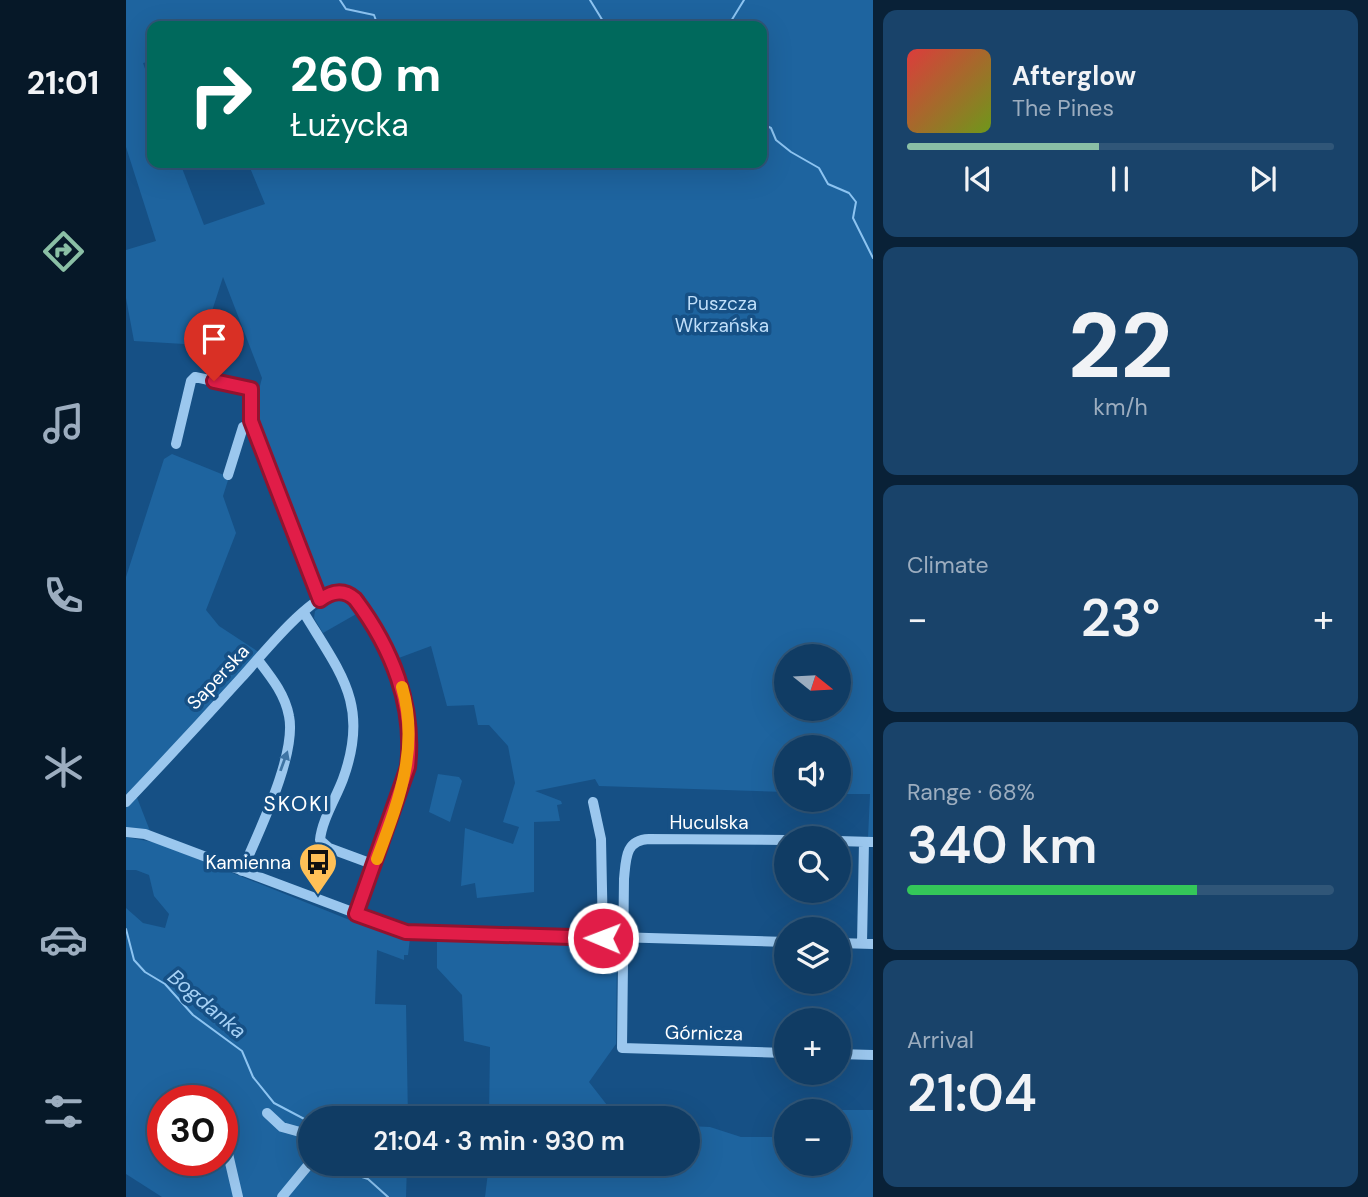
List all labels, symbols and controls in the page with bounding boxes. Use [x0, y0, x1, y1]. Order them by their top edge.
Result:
text: 260 m [290, 42, 441, 106]
icon: right [175, 49, 266, 140]
text: Afterglow [1012, 59, 1136, 93]
text: 21:01 [27, 62, 99, 104]
text: The Pines [1012, 93, 1114, 123]
text: Łużycka [290, 104, 409, 146]
icon: previous [959, 160, 997, 198]
icon: pause [1101, 160, 1139, 198]
icon: next [1244, 160, 1282, 198]
icon: directions [39, 227, 88, 276]
text: 22 [1068, 287, 1173, 405]
park label: Puszcza Wkrzańska [675, 291, 769, 338]
pin [184, 309, 244, 381]
icon: arrive [195, 320, 233, 358]
text: km/h [1093, 392, 1148, 422]
icon: music [39, 399, 88, 448]
text: Climate [907, 550, 989, 580]
icon: phone [39, 571, 88, 620]
text: 23° [1081, 584, 1160, 652]
text: − [907, 594, 928, 644]
text: + [1313, 594, 1334, 644]
street label: Saperska [181, 639, 255, 715]
north arrow [774, 644, 850, 721]
map controls [774, 644, 851, 1176]
button: sound [774, 735, 851, 812]
icon: climate [39, 743, 88, 792]
one-way arrow [279, 751, 290, 772]
text: Range · 68% [907, 777, 1035, 807]
district label: SKOKI [263, 790, 331, 818]
street label: Huculska [669, 810, 749, 835]
text: 340 km [907, 811, 1097, 879]
button: search [774, 826, 851, 903]
bus stop icon: Kamienna [297, 841, 339, 896]
place label: Kamienna [206, 850, 291, 875]
position arrow [566, 901, 640, 975]
icon: car [39, 915, 88, 964]
button: layers [774, 917, 851, 994]
water label: Bogdanka [162, 963, 252, 1045]
button: + [774, 1008, 851, 1085]
street label: Górnicza [665, 1020, 743, 1046]
text: Arrival [907, 1025, 974, 1055]
text: 21:04 [907, 1059, 1037, 1127]
speed limit sign: 30 [147, 1085, 238, 1176]
icon: filters [39, 1087, 88, 1136]
button: − [774, 1099, 851, 1176]
text: 21:04 · 3 min · 930 m [373, 1124, 625, 1158]

